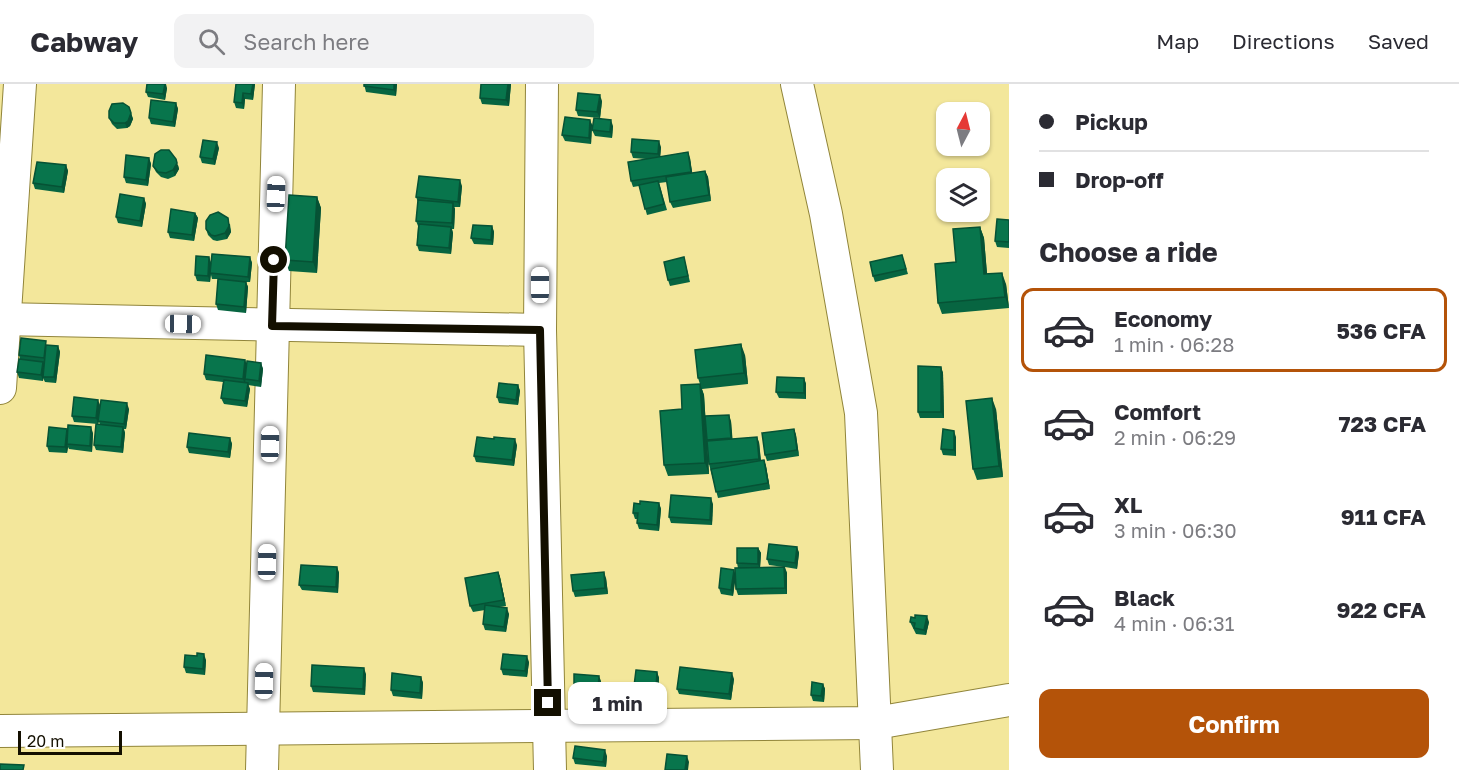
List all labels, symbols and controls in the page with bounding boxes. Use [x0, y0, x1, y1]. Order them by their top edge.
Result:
search box [174, 14, 594, 68]
text: Cabway [30, 25, 138, 58]
icon: search [195, 25, 228, 58]
text: Search here [243, 28, 369, 55]
text: Map [1156, 28, 1199, 54]
text: Directions [1232, 28, 1335, 54]
text: Saved [1368, 28, 1429, 54]
north arrow [936, 102, 990, 156]
map controls [936, 102, 990, 222]
text: Pickup [1075, 108, 1148, 135]
text: Drop-off [1075, 166, 1164, 193]
button: layers [936, 168, 990, 222]
car [266, 176, 286, 212]
text: Choose a ride [1039, 236, 1218, 268]
route start [260, 246, 287, 273]
car [531, 267, 549, 303]
icon: car [1042, 303, 1096, 357]
text: Economy [1114, 305, 1212, 332]
car [165, 315, 201, 333]
text: 536 CFA [1336, 317, 1426, 344]
text: 1 min · 06:28 [1114, 332, 1234, 356]
icon: car [1042, 396, 1096, 450]
text: Comfort [1114, 398, 1201, 425]
text: 723 CFA [1338, 410, 1426, 437]
text: 2 min · 06:29 [1114, 425, 1236, 449]
car [261, 426, 279, 462]
icon: car [1042, 489, 1096, 543]
text: XL [1114, 491, 1142, 518]
text: 911 CFA [1341, 503, 1426, 530]
text: 3 min · 06:30 [1114, 518, 1237, 542]
car [258, 544, 276, 580]
icon: car [1042, 582, 1096, 636]
text: Black [1114, 584, 1175, 611]
text: 922 CFA [1336, 596, 1426, 623]
text: 4 min · 06:31 [1114, 611, 1234, 635]
car [255, 663, 273, 699]
callout: 1 min [569, 682, 668, 724]
route end [534, 689, 561, 716]
button: Confirm [1039, 689, 1429, 758]
text: 1 min [592, 691, 643, 715]
scale bar [18, 728, 122, 756]
text: 20 m [27, 731, 64, 751]

